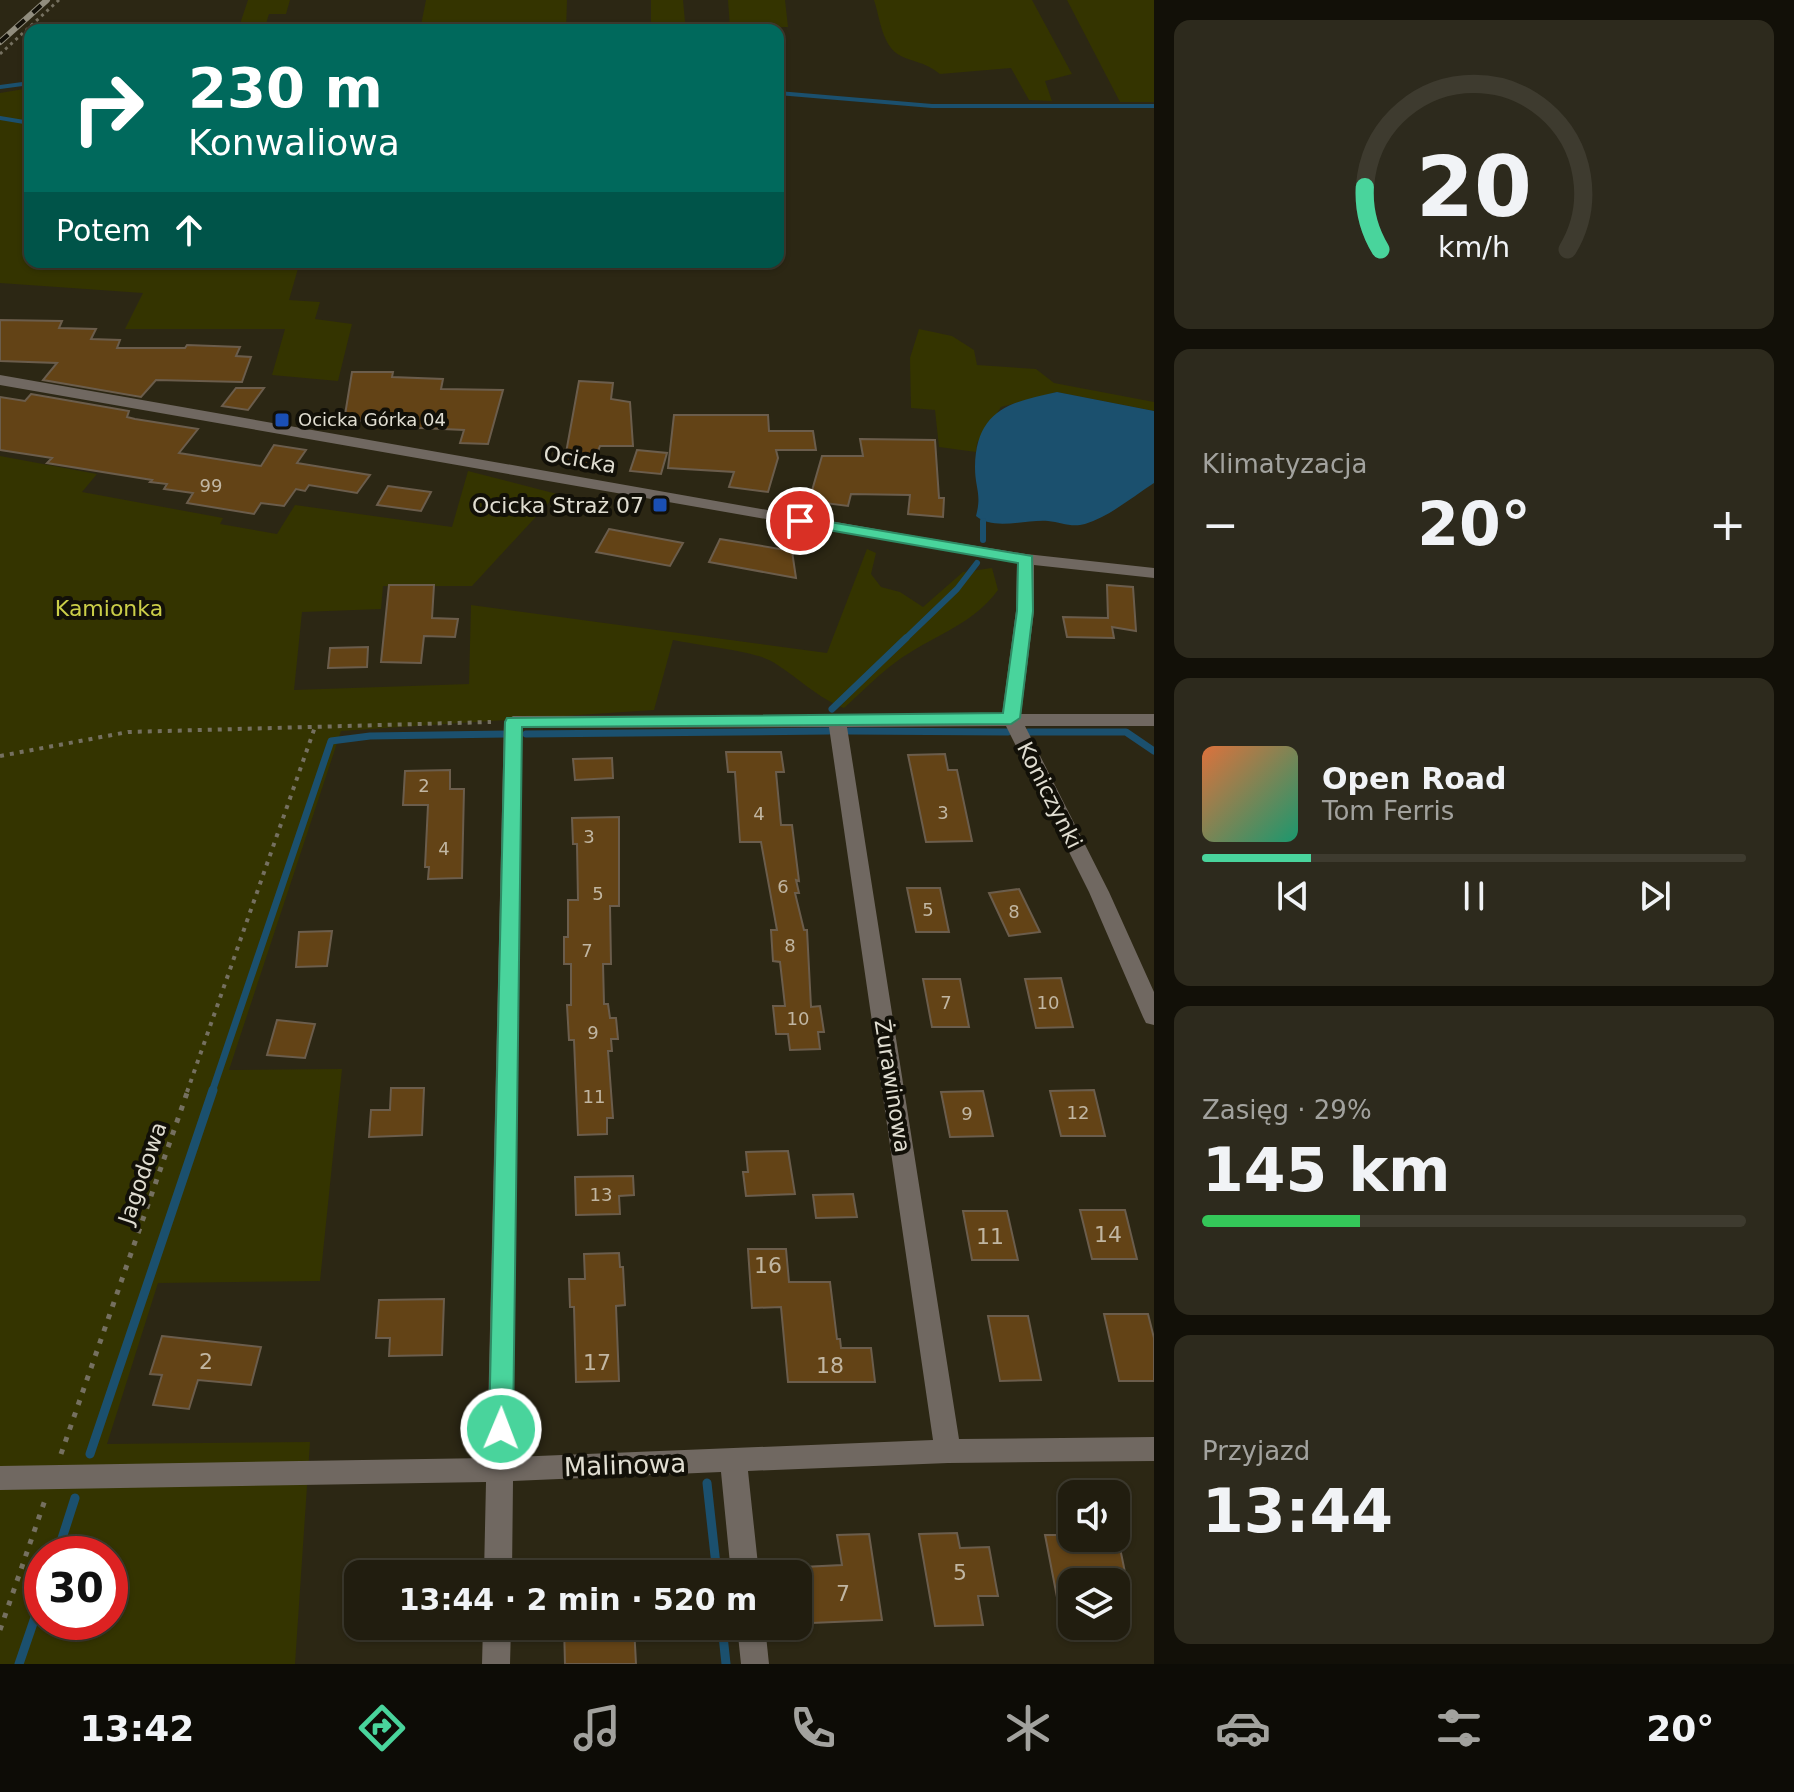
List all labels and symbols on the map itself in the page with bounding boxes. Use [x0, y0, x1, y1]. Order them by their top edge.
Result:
place label: Ocicka Górka 04 [298, 409, 446, 430]
marker: Ocicka Górka 04 [273, 411, 291, 429]
street label: Ocicka [542, 441, 618, 478]
house number: 99 [200, 475, 222, 496]
pin [766, 487, 834, 555]
place label: Ocicka Straż 07 [472, 493, 644, 518]
marker: Ocicka Straż 07 [651, 496, 669, 514]
park label: Kamionka [55, 596, 163, 621]
street label: Koniczynki [1012, 738, 1087, 853]
house number: 2 [418, 775, 430, 796]
house number: 3 [937, 802, 949, 823]
house number: 4 [753, 803, 765, 824]
house number: 3 [583, 826, 595, 847]
house number: 4 [438, 838, 450, 859]
house number: 6 [777, 876, 789, 897]
house number: 5 [592, 883, 604, 904]
house number: 5 [922, 899, 934, 920]
house number: 8 [1008, 901, 1020, 922]
house number: 8 [784, 935, 796, 956]
house number: 7 [581, 940, 593, 961]
house number: 7 [940, 992, 952, 1013]
house number: 10 [1037, 992, 1059, 1013]
house number: 10 [787, 1008, 809, 1029]
street label: Żurawinowa [870, 1018, 915, 1154]
house number: 9 [587, 1022, 599, 1043]
house number: 11 [583, 1086, 605, 1107]
house number: 12 [1067, 1102, 1089, 1123]
house number: 9 [961, 1103, 973, 1124]
street label: Jagodowa [113, 1119, 172, 1229]
house number: 13 [590, 1184, 612, 1205]
house number: 14 [1094, 1222, 1122, 1247]
house number: 11 [976, 1224, 1004, 1249]
house number: 16 [754, 1253, 782, 1278]
house number: 2 [199, 1349, 213, 1374]
house number: 17 [583, 1350, 611, 1375]
house number: 18 [816, 1353, 844, 1378]
position arrow [459, 1387, 543, 1471]
street label: Malinowa [563, 1448, 687, 1482]
speed limit sign: 30 [24, 1536, 128, 1640]
house number: 5 [953, 1560, 967, 1585]
house number: 7 [836, 1581, 850, 1606]

